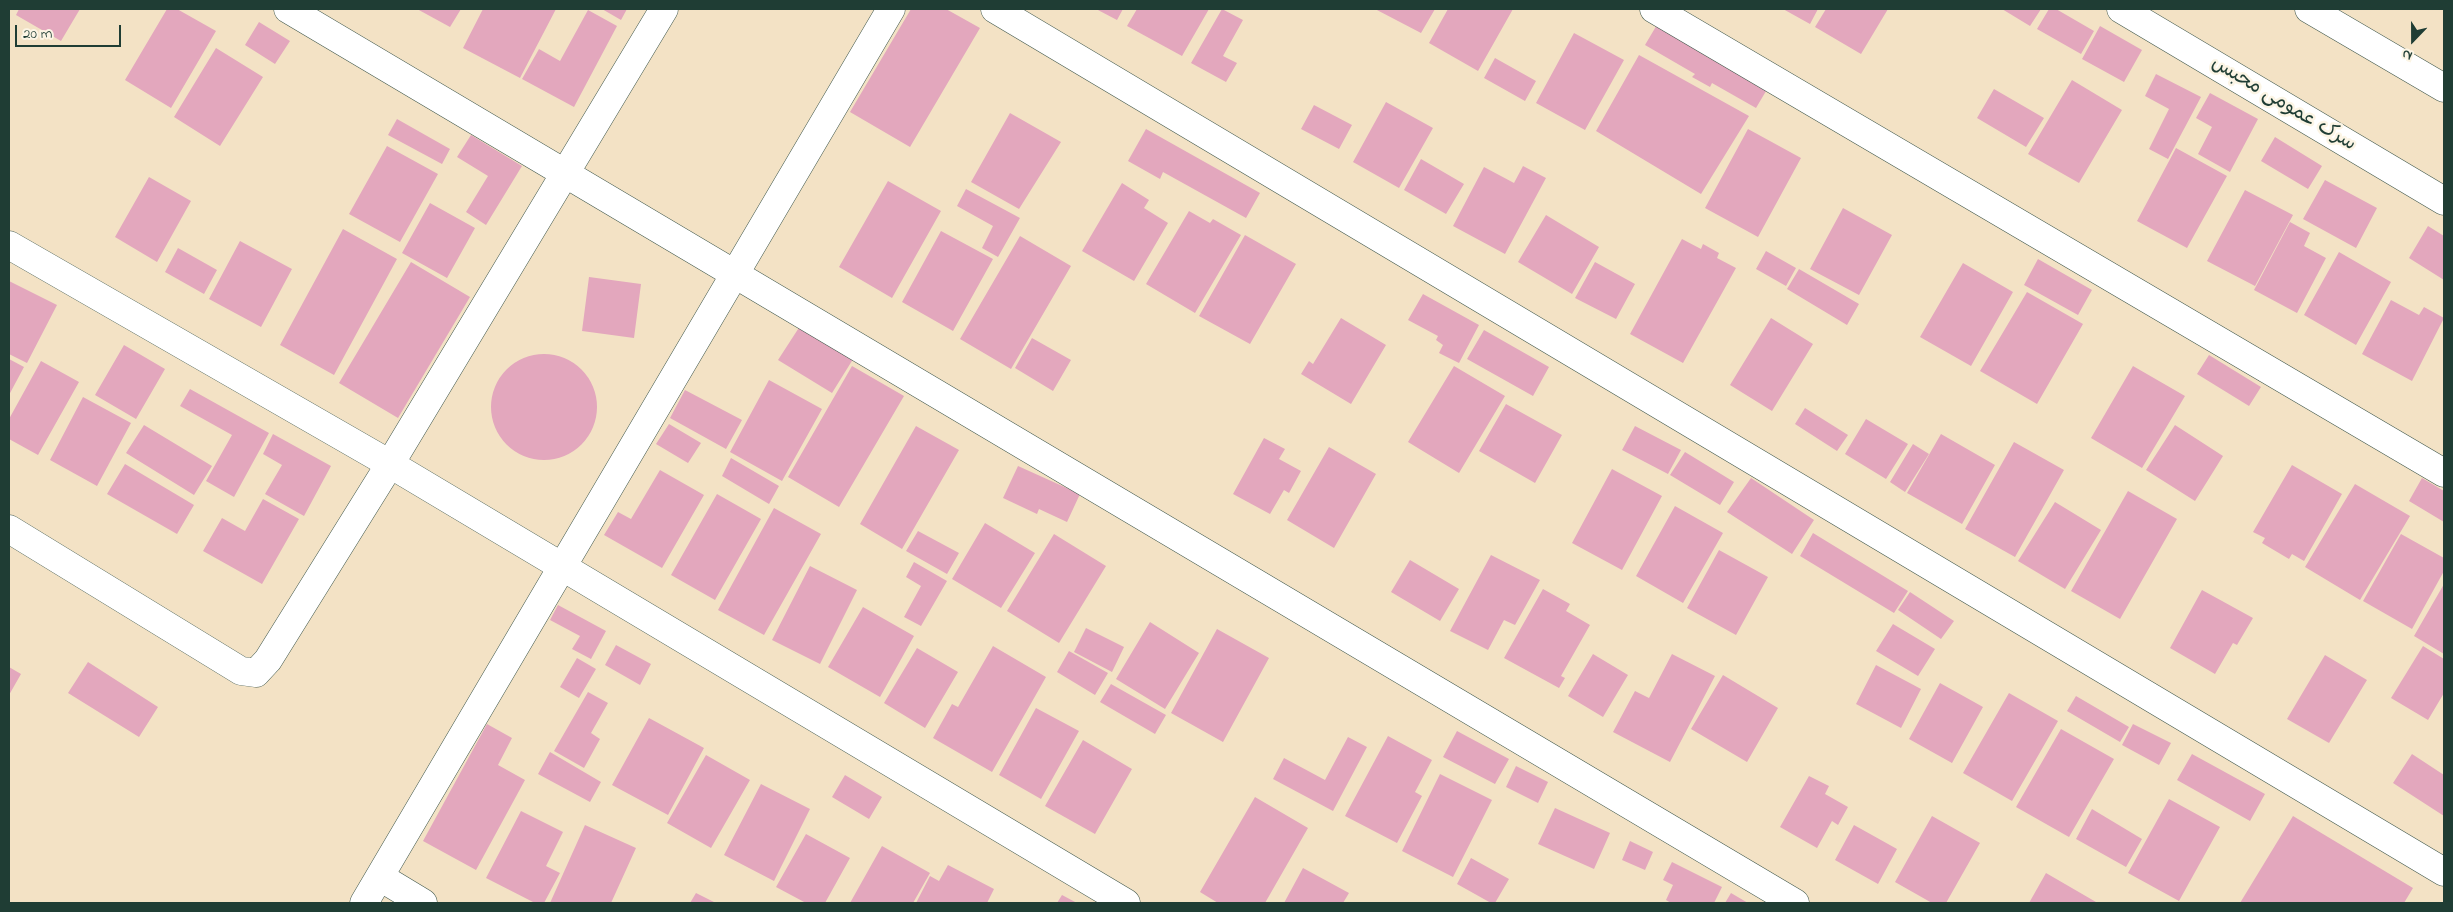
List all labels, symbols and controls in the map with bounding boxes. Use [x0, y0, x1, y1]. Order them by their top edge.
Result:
scale bar [18, 15, 124, 47]
north arrow [2388, 15, 2438, 65]
text: 20 m [23, 23, 52, 45]
text: N [2399, 43, 2416, 66]
street label: سرک عمومی محبس [2206, 52, 2360, 158]

